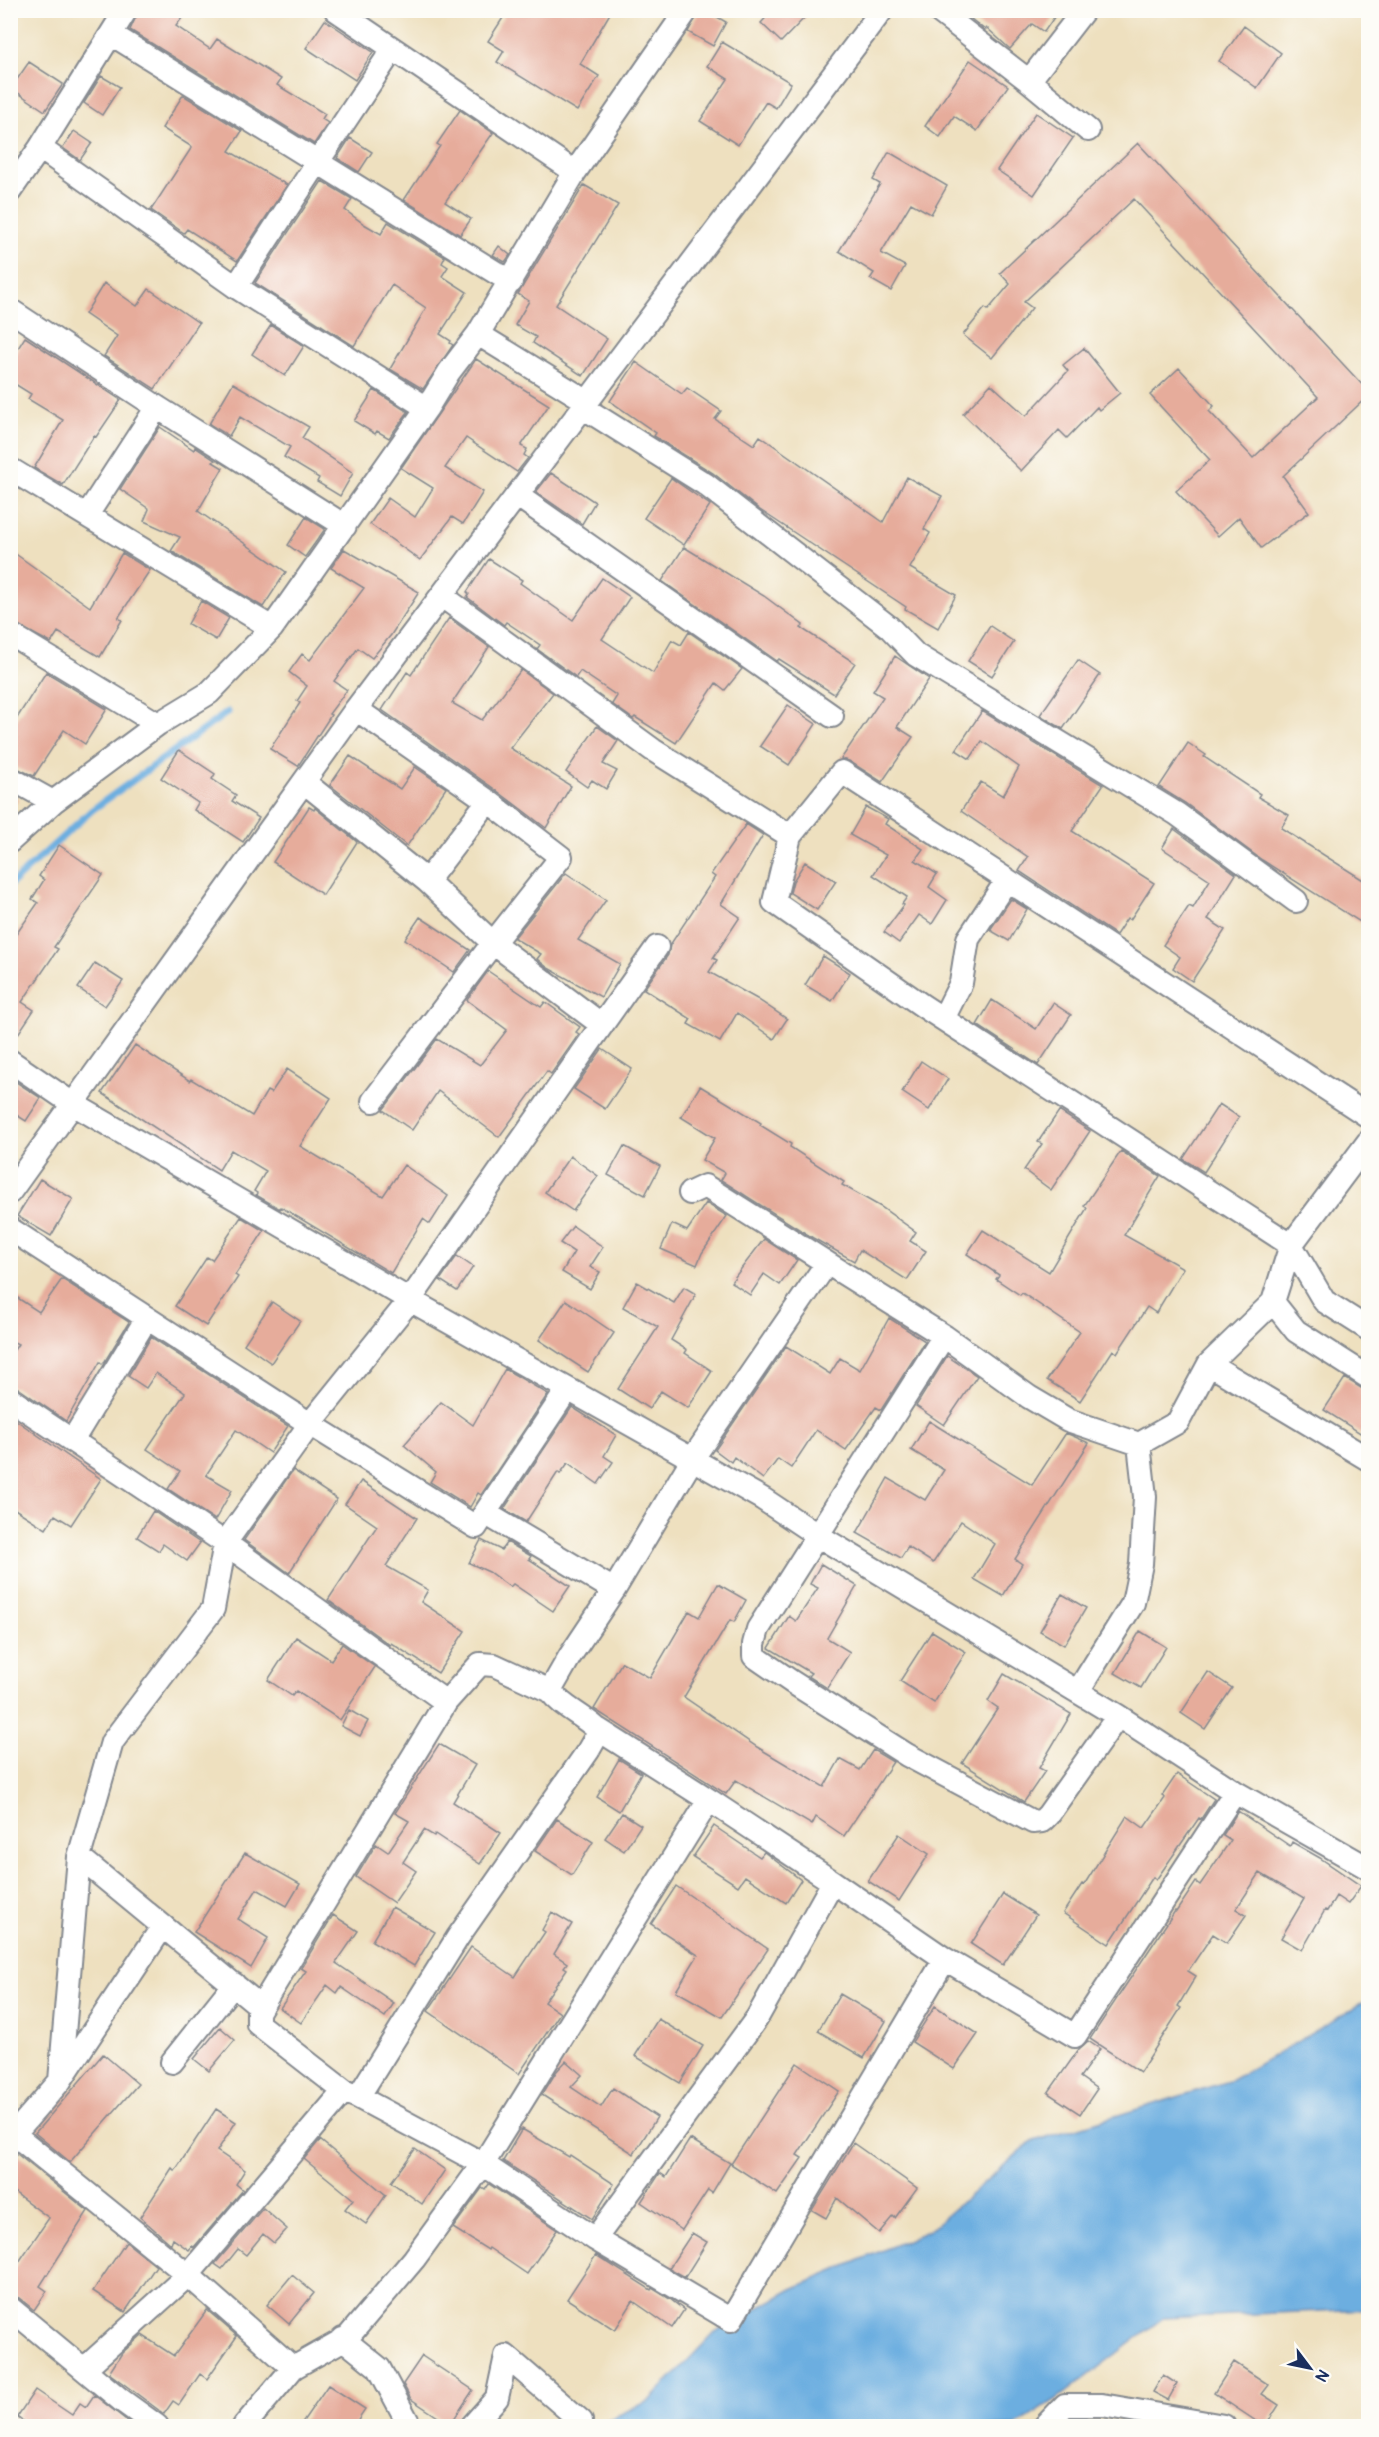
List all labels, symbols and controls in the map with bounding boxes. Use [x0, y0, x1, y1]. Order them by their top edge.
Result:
north arrow [1280, 2338, 1340, 2398]
text: N [1310, 2366, 1333, 2385]

